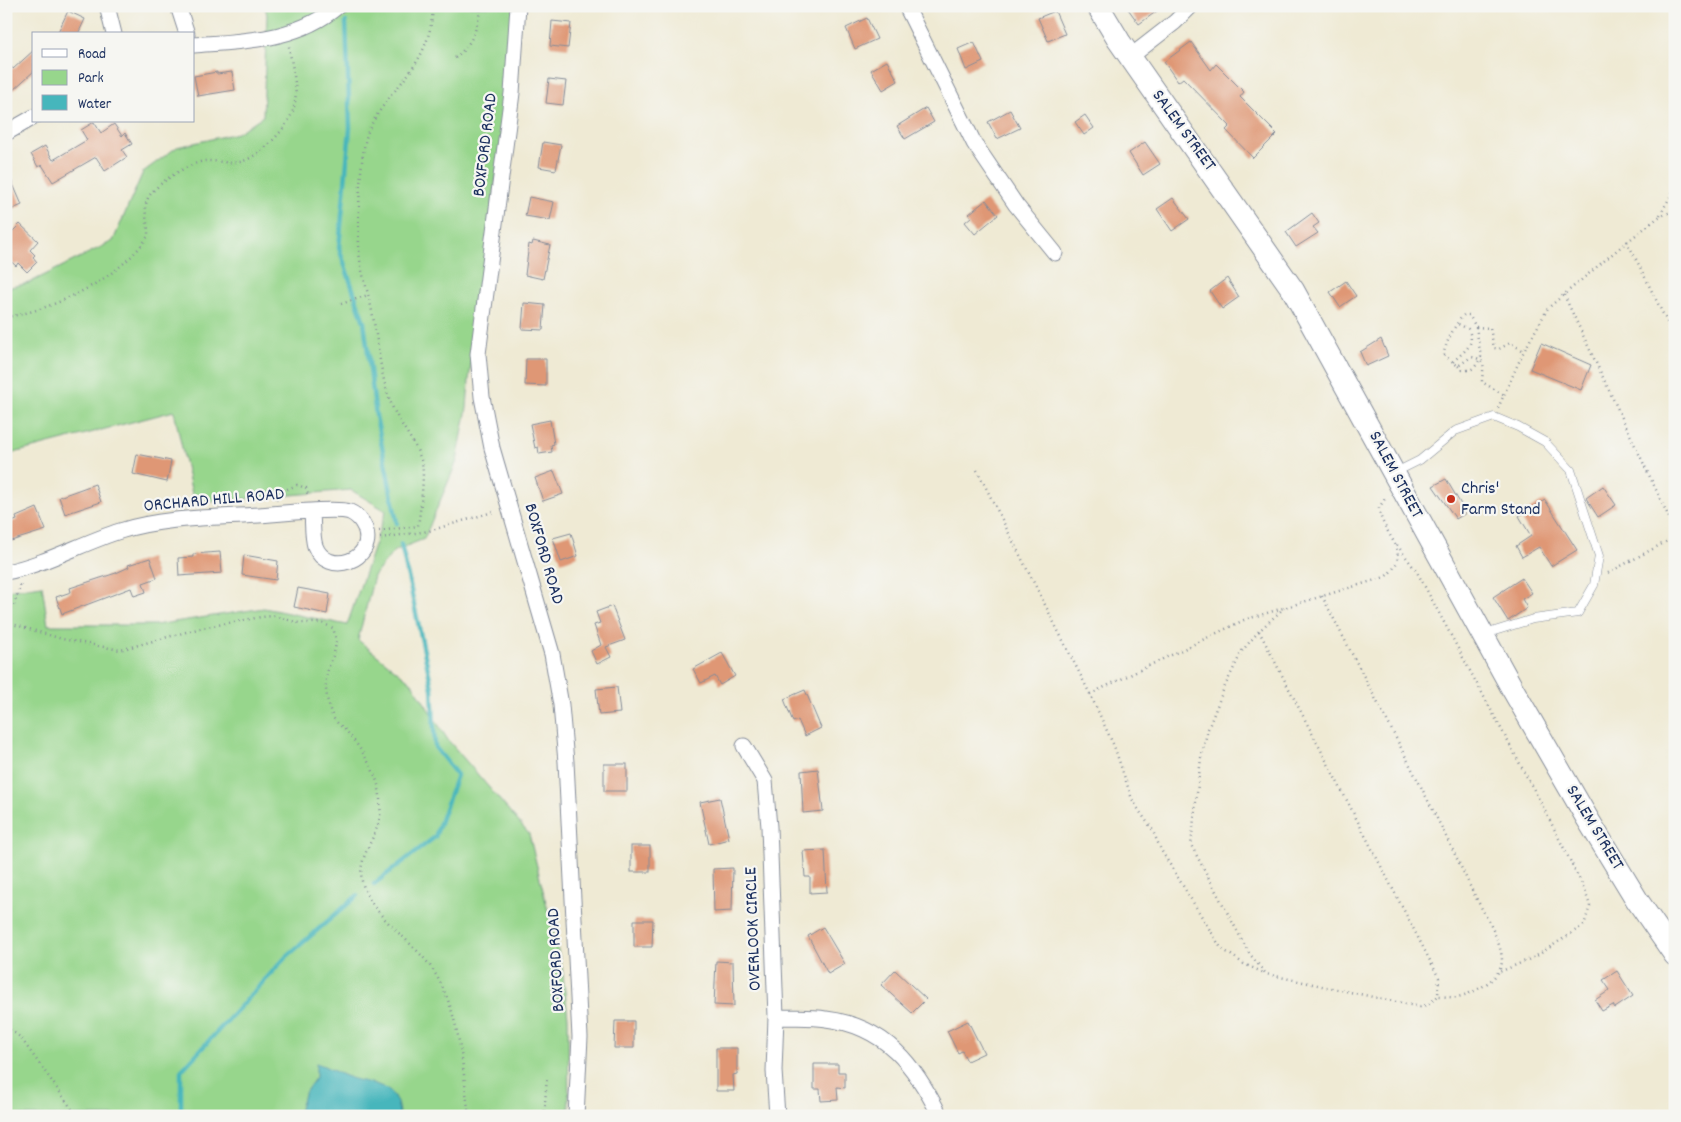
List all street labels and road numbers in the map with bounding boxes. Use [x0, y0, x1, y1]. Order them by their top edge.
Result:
street label: SALEM STREET [1145, 85, 1221, 177]
street label: BOXFORD ROAD [467, 92, 505, 198]
street label: SALEM STREET [1362, 427, 1428, 523]
street label: ORCHARD HILL ROAD [143, 482, 285, 520]
street label: BOXFORD ROAD [517, 501, 569, 607]
street label: SALEM STREET [1559, 781, 1629, 875]
street label: OVERLOOK CIRCLE [739, 867, 769, 991]
street label: BOXFORD ROAD [542, 907, 572, 1013]

